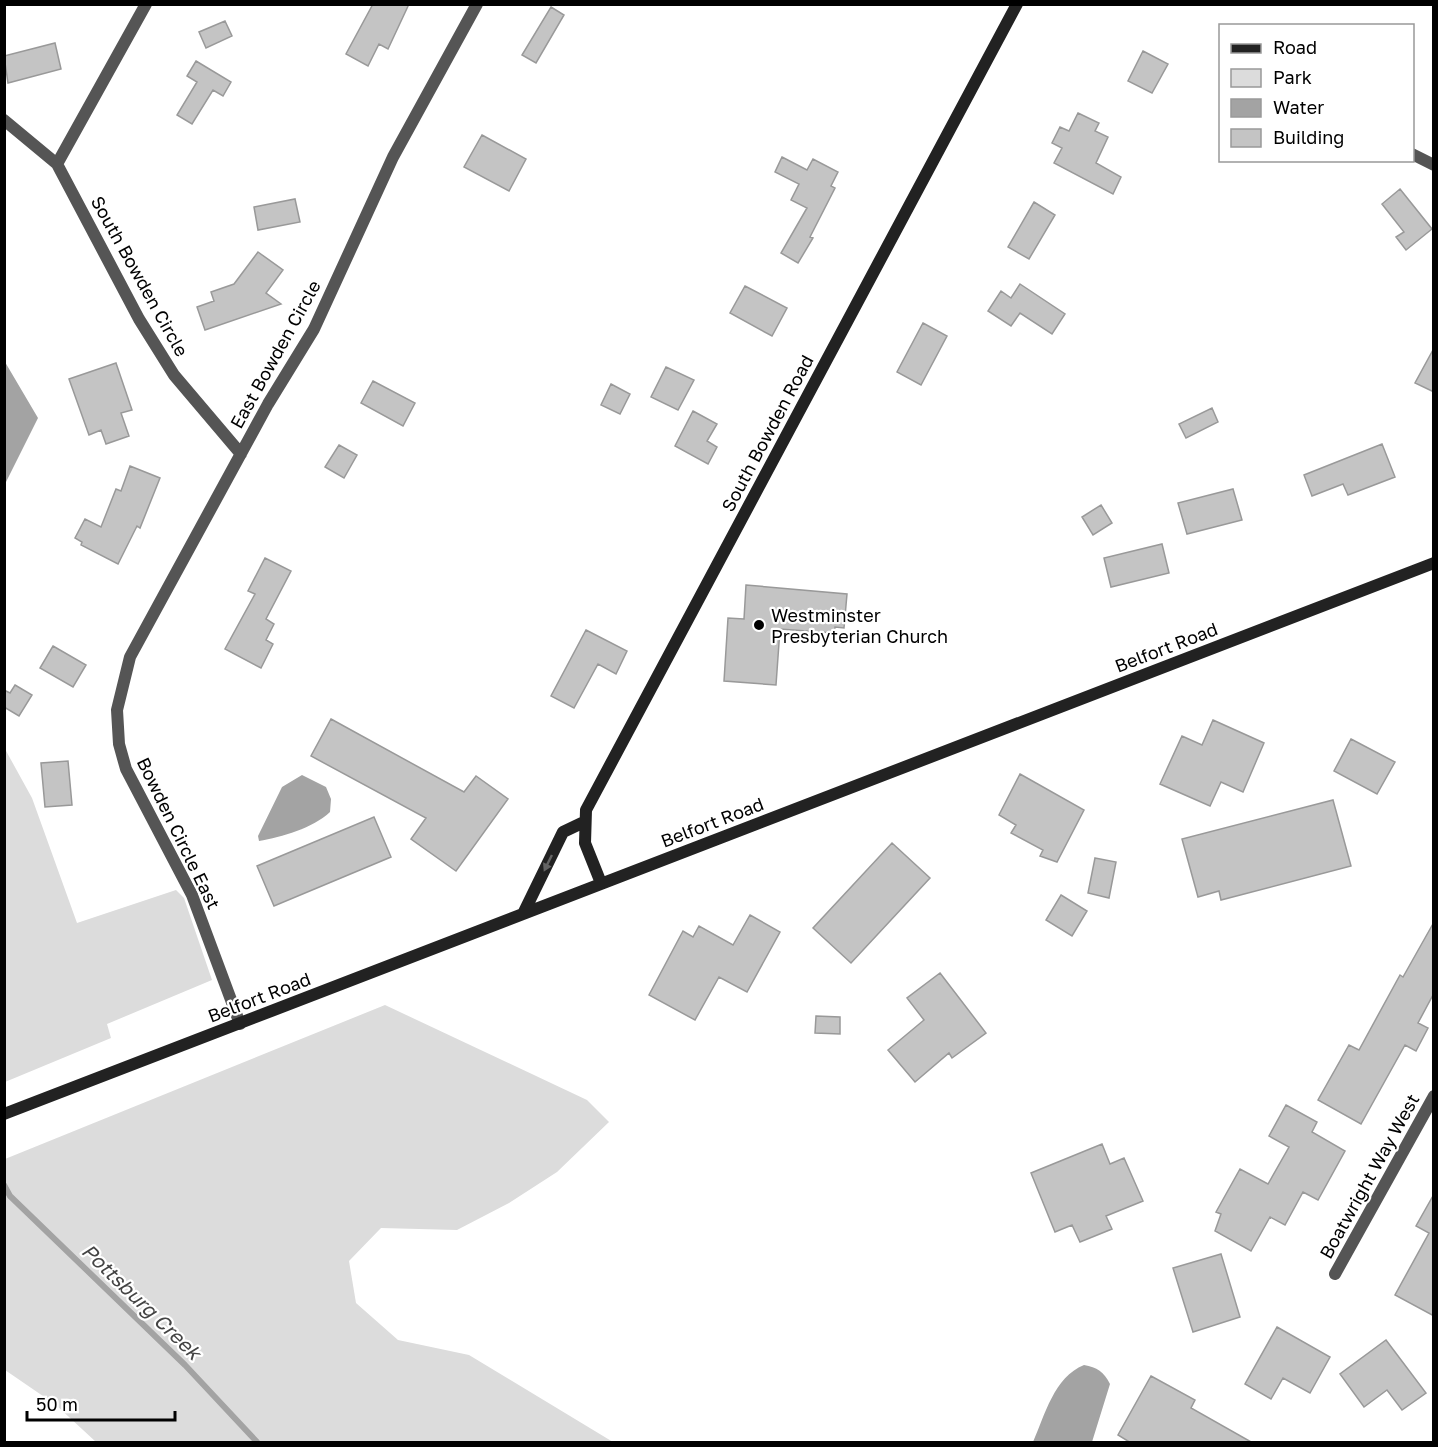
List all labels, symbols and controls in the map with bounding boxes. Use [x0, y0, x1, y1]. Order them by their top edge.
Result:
legend [1219, 24, 1414, 162]
text: Road [1273, 36, 1317, 58]
text: Park [1273, 66, 1312, 88]
text: Water [1273, 96, 1324, 118]
text: Building [1273, 126, 1344, 148]
street label: South Bowden Circle [87, 192, 193, 360]
street label: East Bowden Circle [225, 276, 325, 432]
street label: South Bowden Road [716, 351, 818, 515]
place label: Westminster Presbyterian Church [771, 604, 948, 647]
street label: Belfort Road [1112, 617, 1220, 677]
marker: Westminster Presbyterian Church [752, 618, 766, 632]
street label: Bowden Circle East [133, 754, 225, 912]
street label: Belfort Road [658, 792, 766, 852]
one-way arrow [543, 855, 553, 872]
street label: Belfort Road [205, 967, 313, 1027]
street label: Boatwright Way West [1315, 1090, 1423, 1262]
water label: Pottsburg Creek [77, 1238, 208, 1367]
scale bar [27, 1384, 176, 1422]
text: 50 m [36, 1393, 78, 1415]

